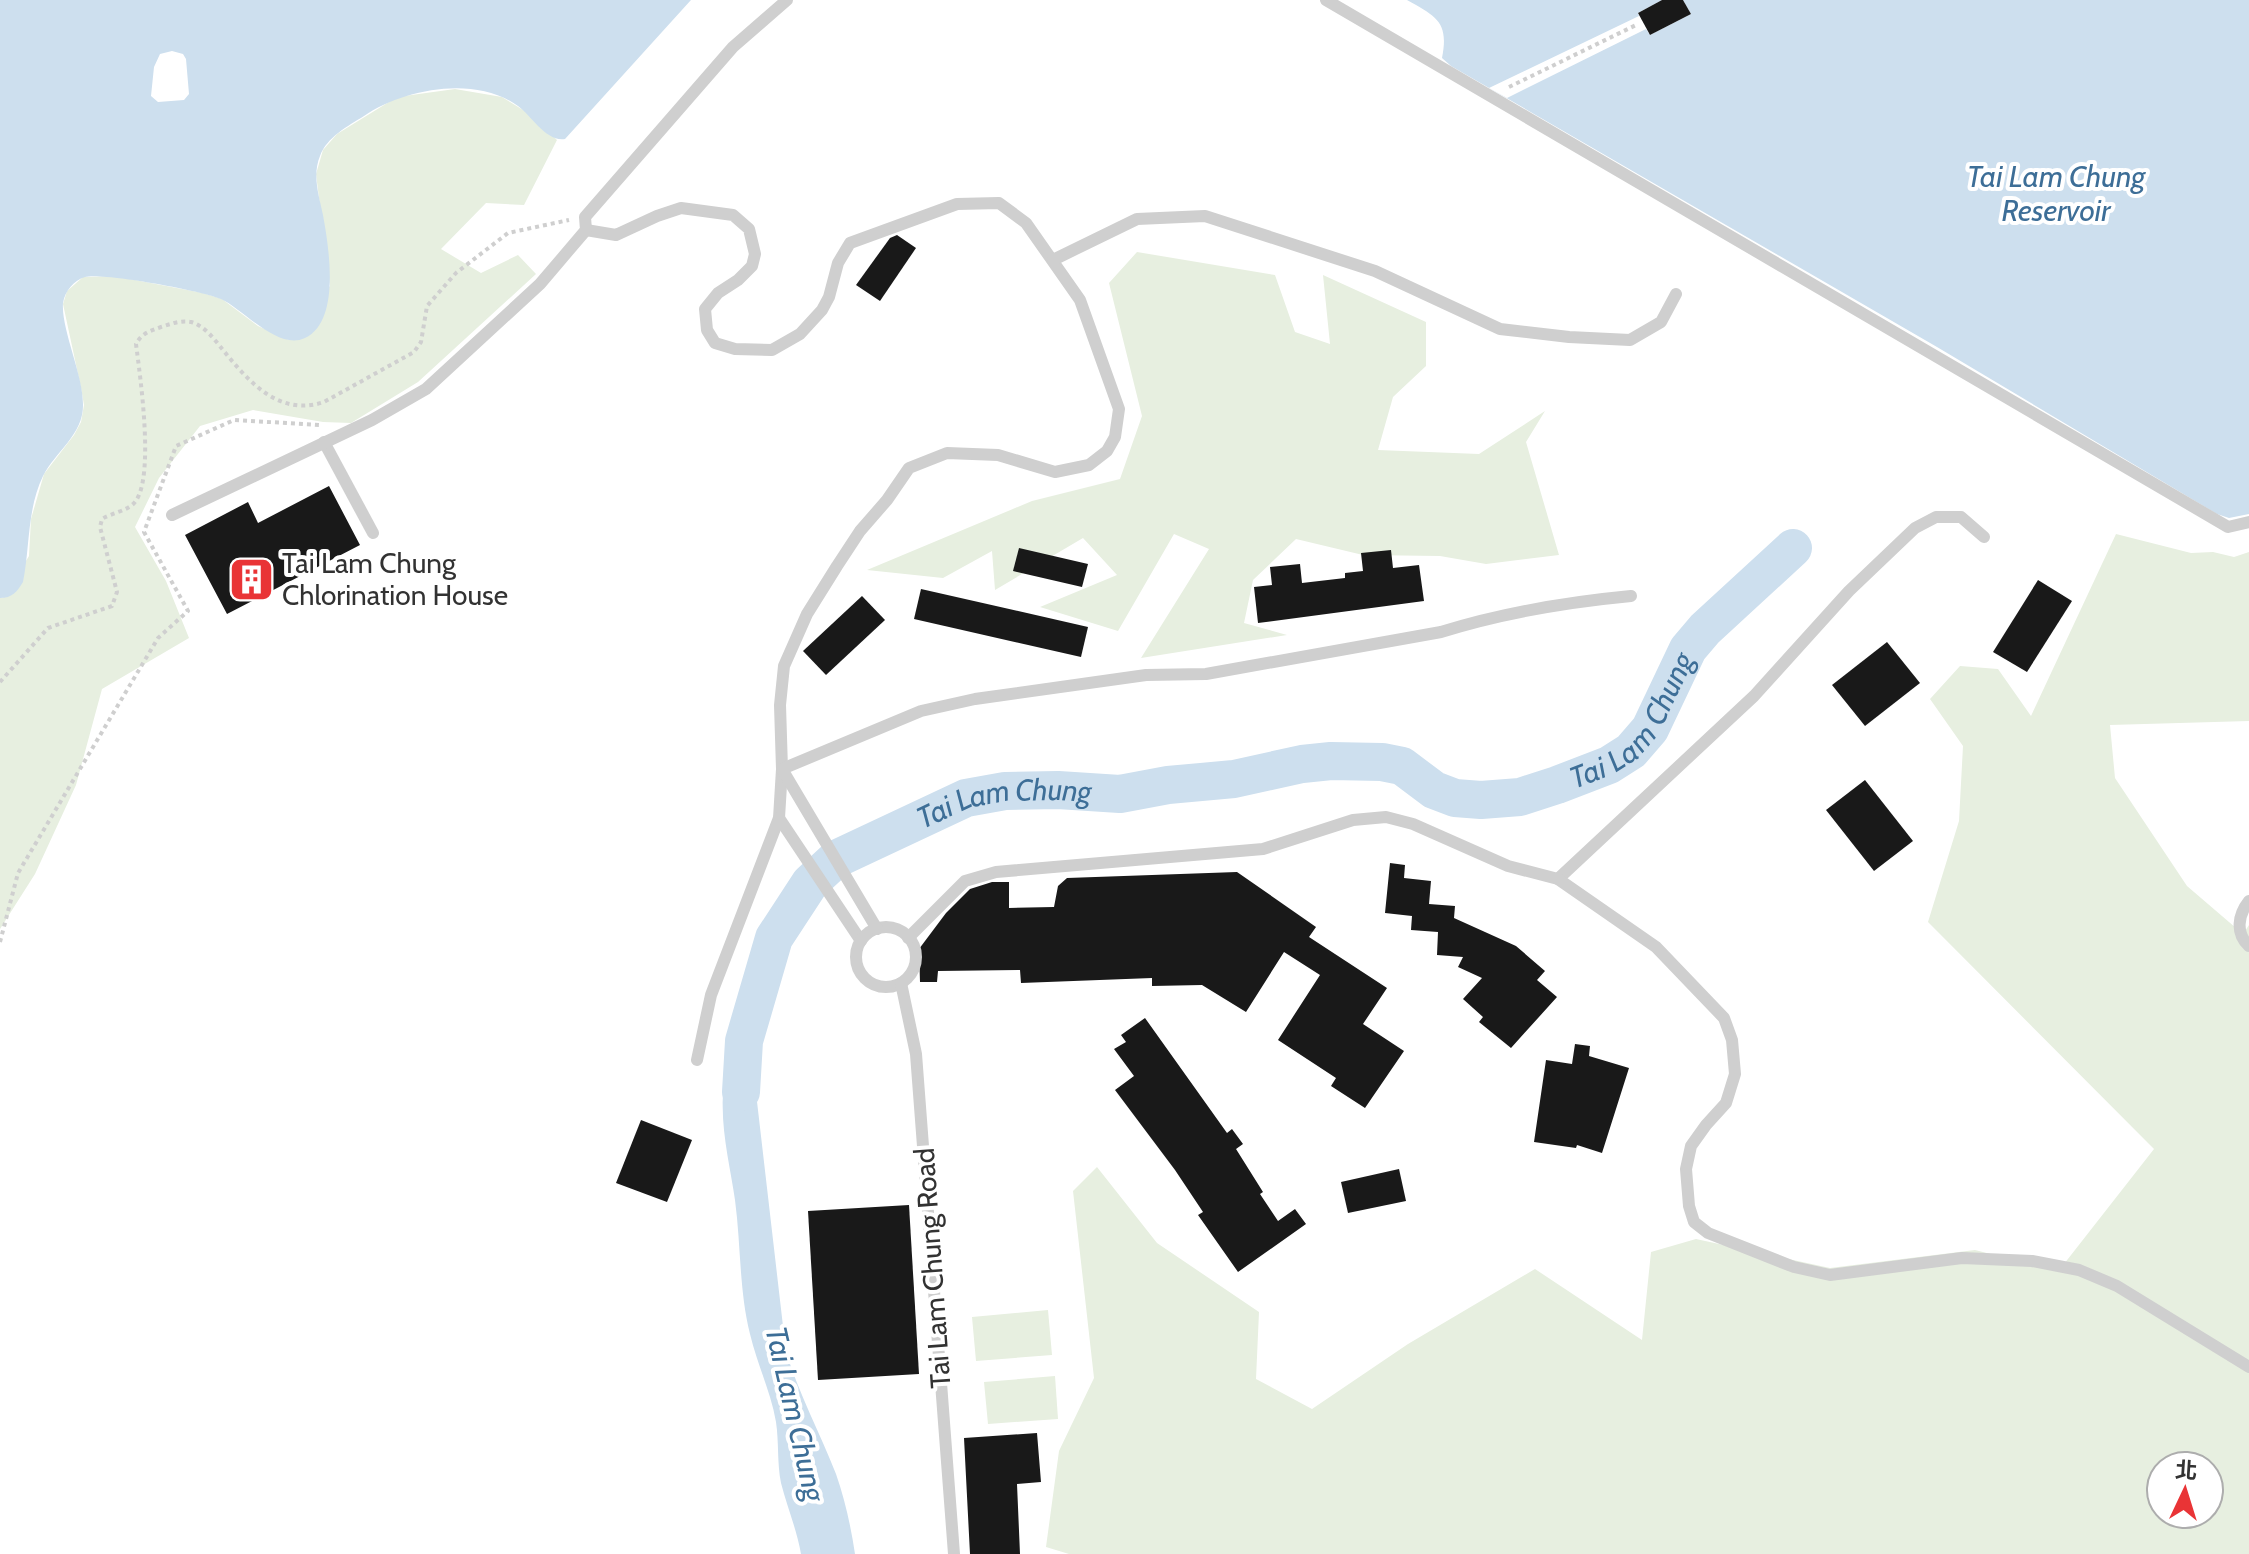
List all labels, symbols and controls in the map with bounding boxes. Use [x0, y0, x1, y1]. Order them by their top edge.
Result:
water label: Tai Lam Chung Reservoir [1967, 158, 2147, 229]
place label: Tai Lam Chung Chlorination House [282, 546, 508, 612]
building icon: Tai Lam Chung Chlorination House [227, 555, 275, 603]
water label: Tai Lam Chung [1564, 645, 1702, 796]
water label: Tai Lam Chung [910, 771, 1094, 837]
street label: Tai Lam Chung Road [907, 1147, 957, 1389]
water label: Tai Lam Chung [757, 1323, 834, 1506]
north arrow [2145, 1450, 2225, 1530]
text: 北 [2174, 1456, 2198, 1485]

